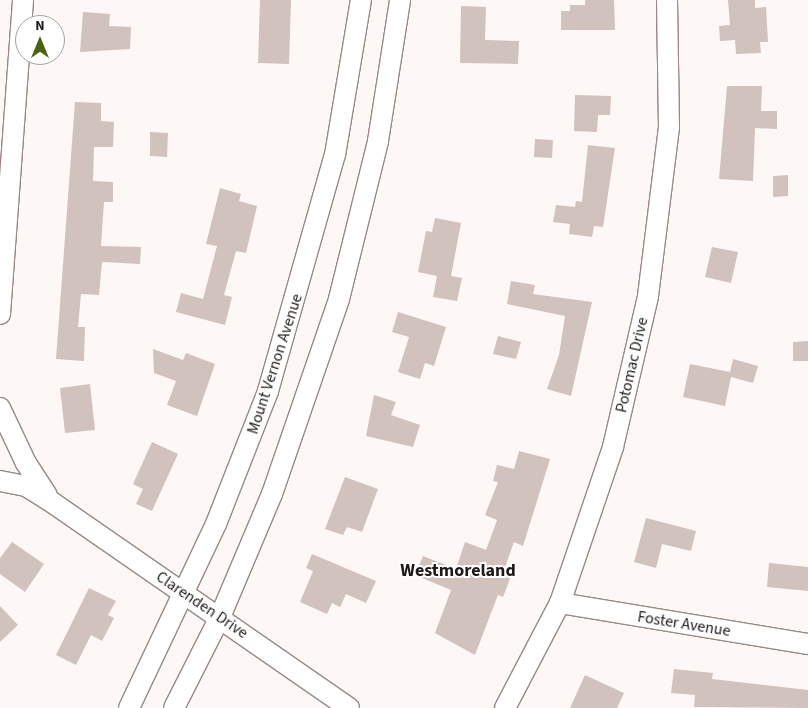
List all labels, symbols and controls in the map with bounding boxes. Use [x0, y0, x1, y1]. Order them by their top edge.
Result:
north arrow [15, 15, 65, 65]
text: N [35, 16, 45, 36]
street label: Mount Vernon Avenue [243, 291, 307, 437]
street label: Potomac Drive [612, 315, 652, 415]
district label: Westmoreland [400, 560, 516, 582]
street label: Clarenden Drive [152, 567, 252, 643]
street label: Foster Avenue [636, 607, 732, 641]

